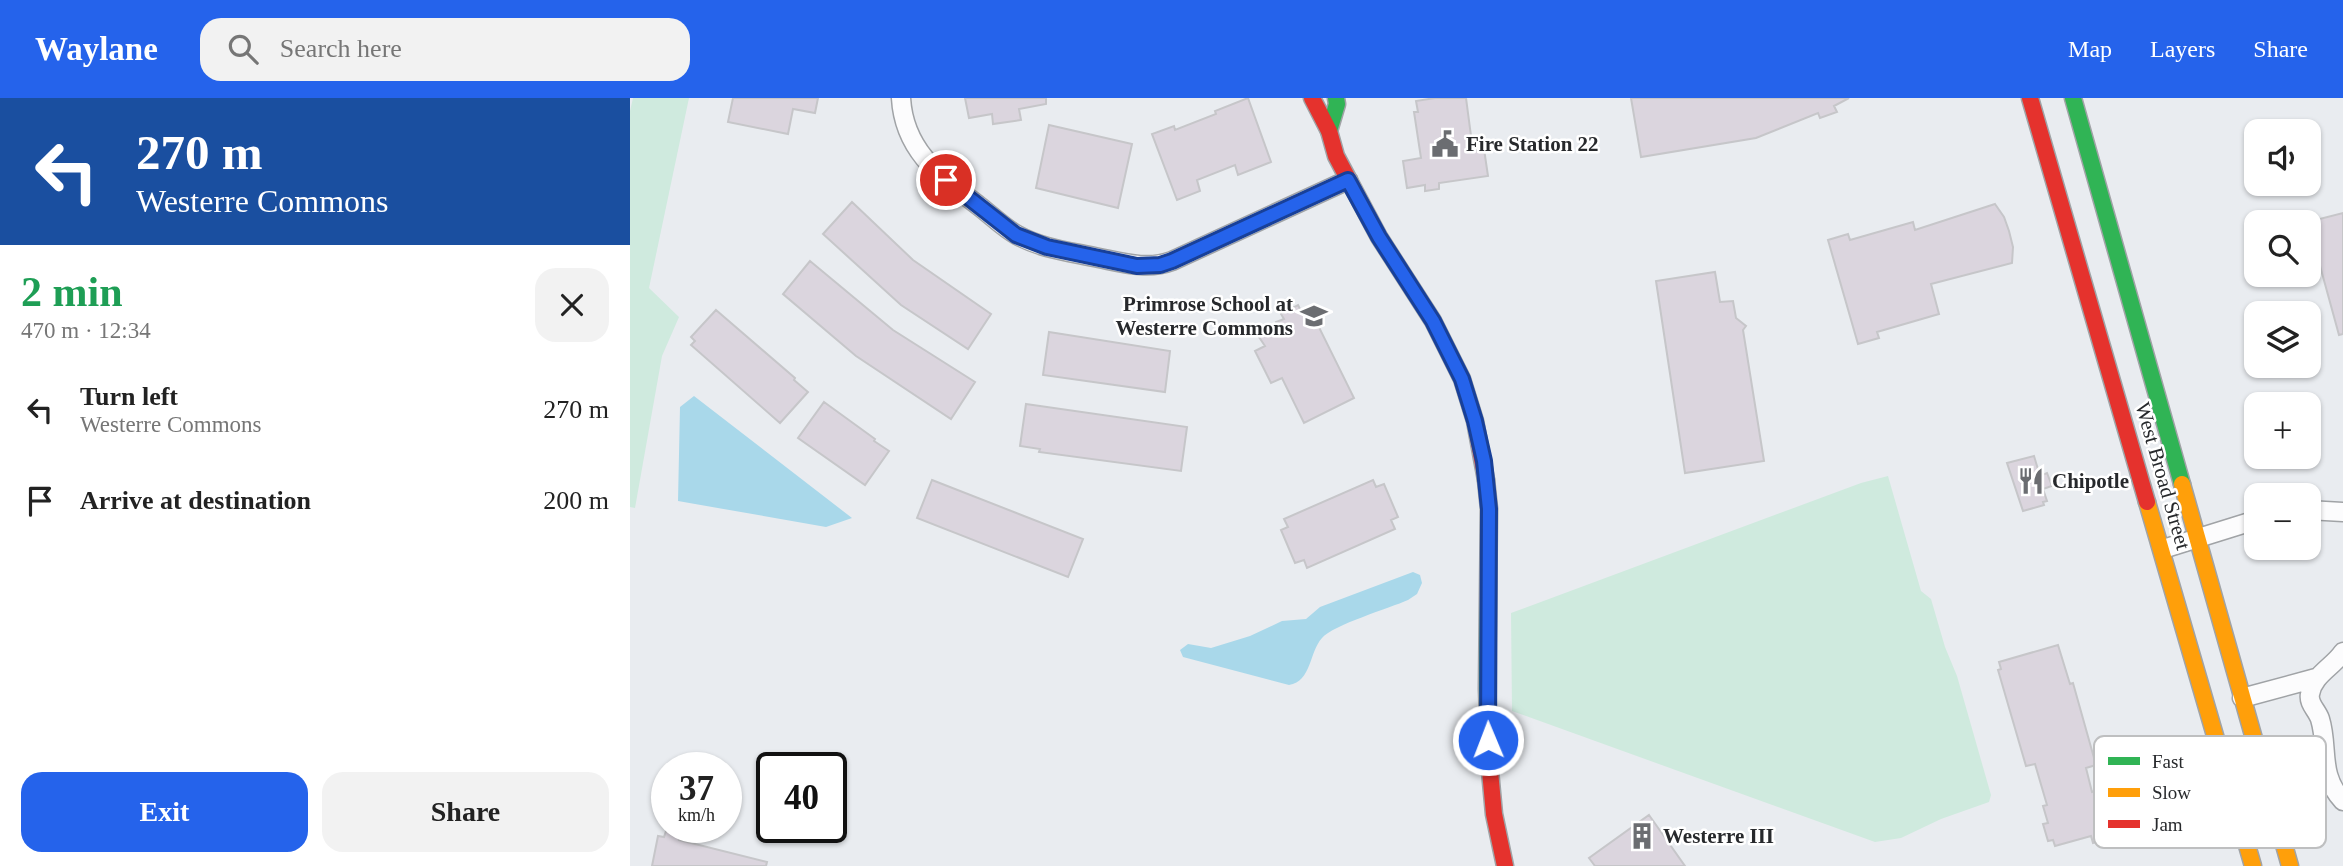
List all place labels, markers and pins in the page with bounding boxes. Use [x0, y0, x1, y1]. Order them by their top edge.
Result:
public building icon: Fire Station 22 [1430, 129, 1460, 159]
place label: Fire Station 22 [1466, 132, 1599, 156]
pin [916, 150, 976, 210]
place label: Primrose School at Westerre Commons [1116, 292, 1293, 340]
school or university icon: Primrose School at Westerre Commons [1299, 301, 1329, 331]
restaurant icon: Chipotle [2016, 466, 2046, 496]
place label: Chipotle [2052, 469, 2129, 493]
building icon: Westerre III [1627, 821, 1657, 851]
place label: Westerre III [1663, 824, 1774, 848]

